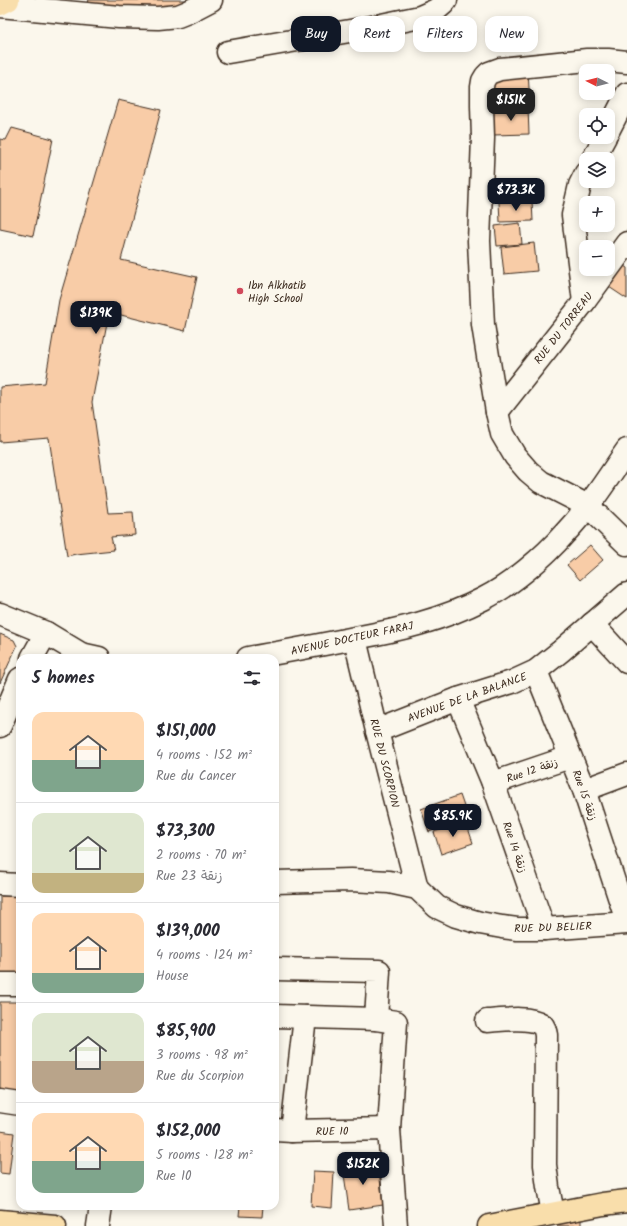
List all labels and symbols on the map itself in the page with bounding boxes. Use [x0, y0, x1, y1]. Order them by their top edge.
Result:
north arrow [579, 64, 615, 100]
pin: $151K [483, 88, 539, 122]
pin: $73.3K [483, 178, 549, 212]
place label: Ibn Alkhatib High School [248, 277, 306, 308]
marker: Ibn Alkhatib High School [235, 286, 245, 296]
street label: RUE DU TORREAU [530, 288, 598, 368]
pin: $139K [68, 301, 124, 335]
street label: AVENUE DOCTEUR FARAJ [289, 617, 416, 661]
street label: AVENUE DE LA BALANCE [405, 668, 530, 728]
street label: RUE DU SCORPION [364, 717, 404, 810]
street label: Rue 12 زنقة [504, 754, 560, 788]
street label: Rue 15 زنقة [567, 767, 602, 823]
pin: $85.9K [420, 804, 486, 838]
street label: Rue 14 زنقة [497, 819, 531, 875]
street label: RUE DU BELIER [514, 918, 593, 938]
street label: RUE 10 [315, 1123, 349, 1141]
pin: $152K [335, 1152, 391, 1186]

